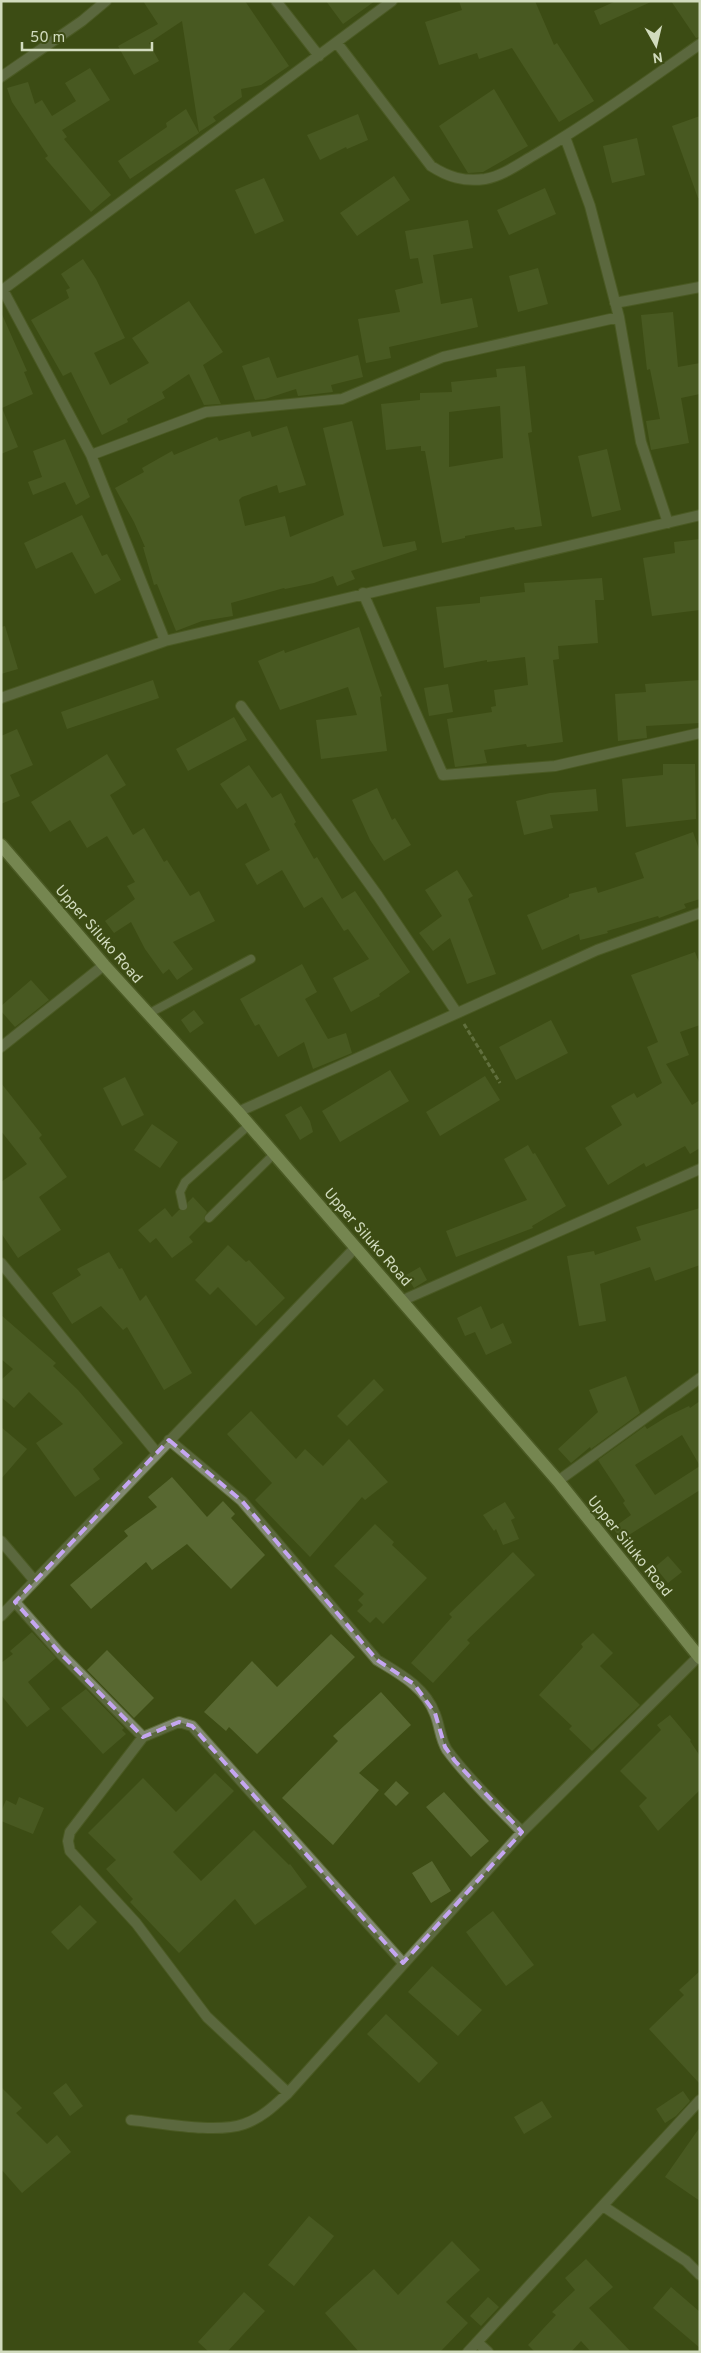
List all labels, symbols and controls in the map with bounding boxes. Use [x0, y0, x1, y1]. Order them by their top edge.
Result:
scale bar [22, 20, 152, 52]
north arrow [631, 20, 681, 70]
text: 50 m [30, 29, 65, 48]
text: N [651, 47, 664, 66]
street label: Upper Siluko Road [50, 882, 146, 988]
street label: Upper Siluko Road [319, 1185, 415, 1291]
street label: Upper Siluko Road [582, 1493, 675, 1601]

